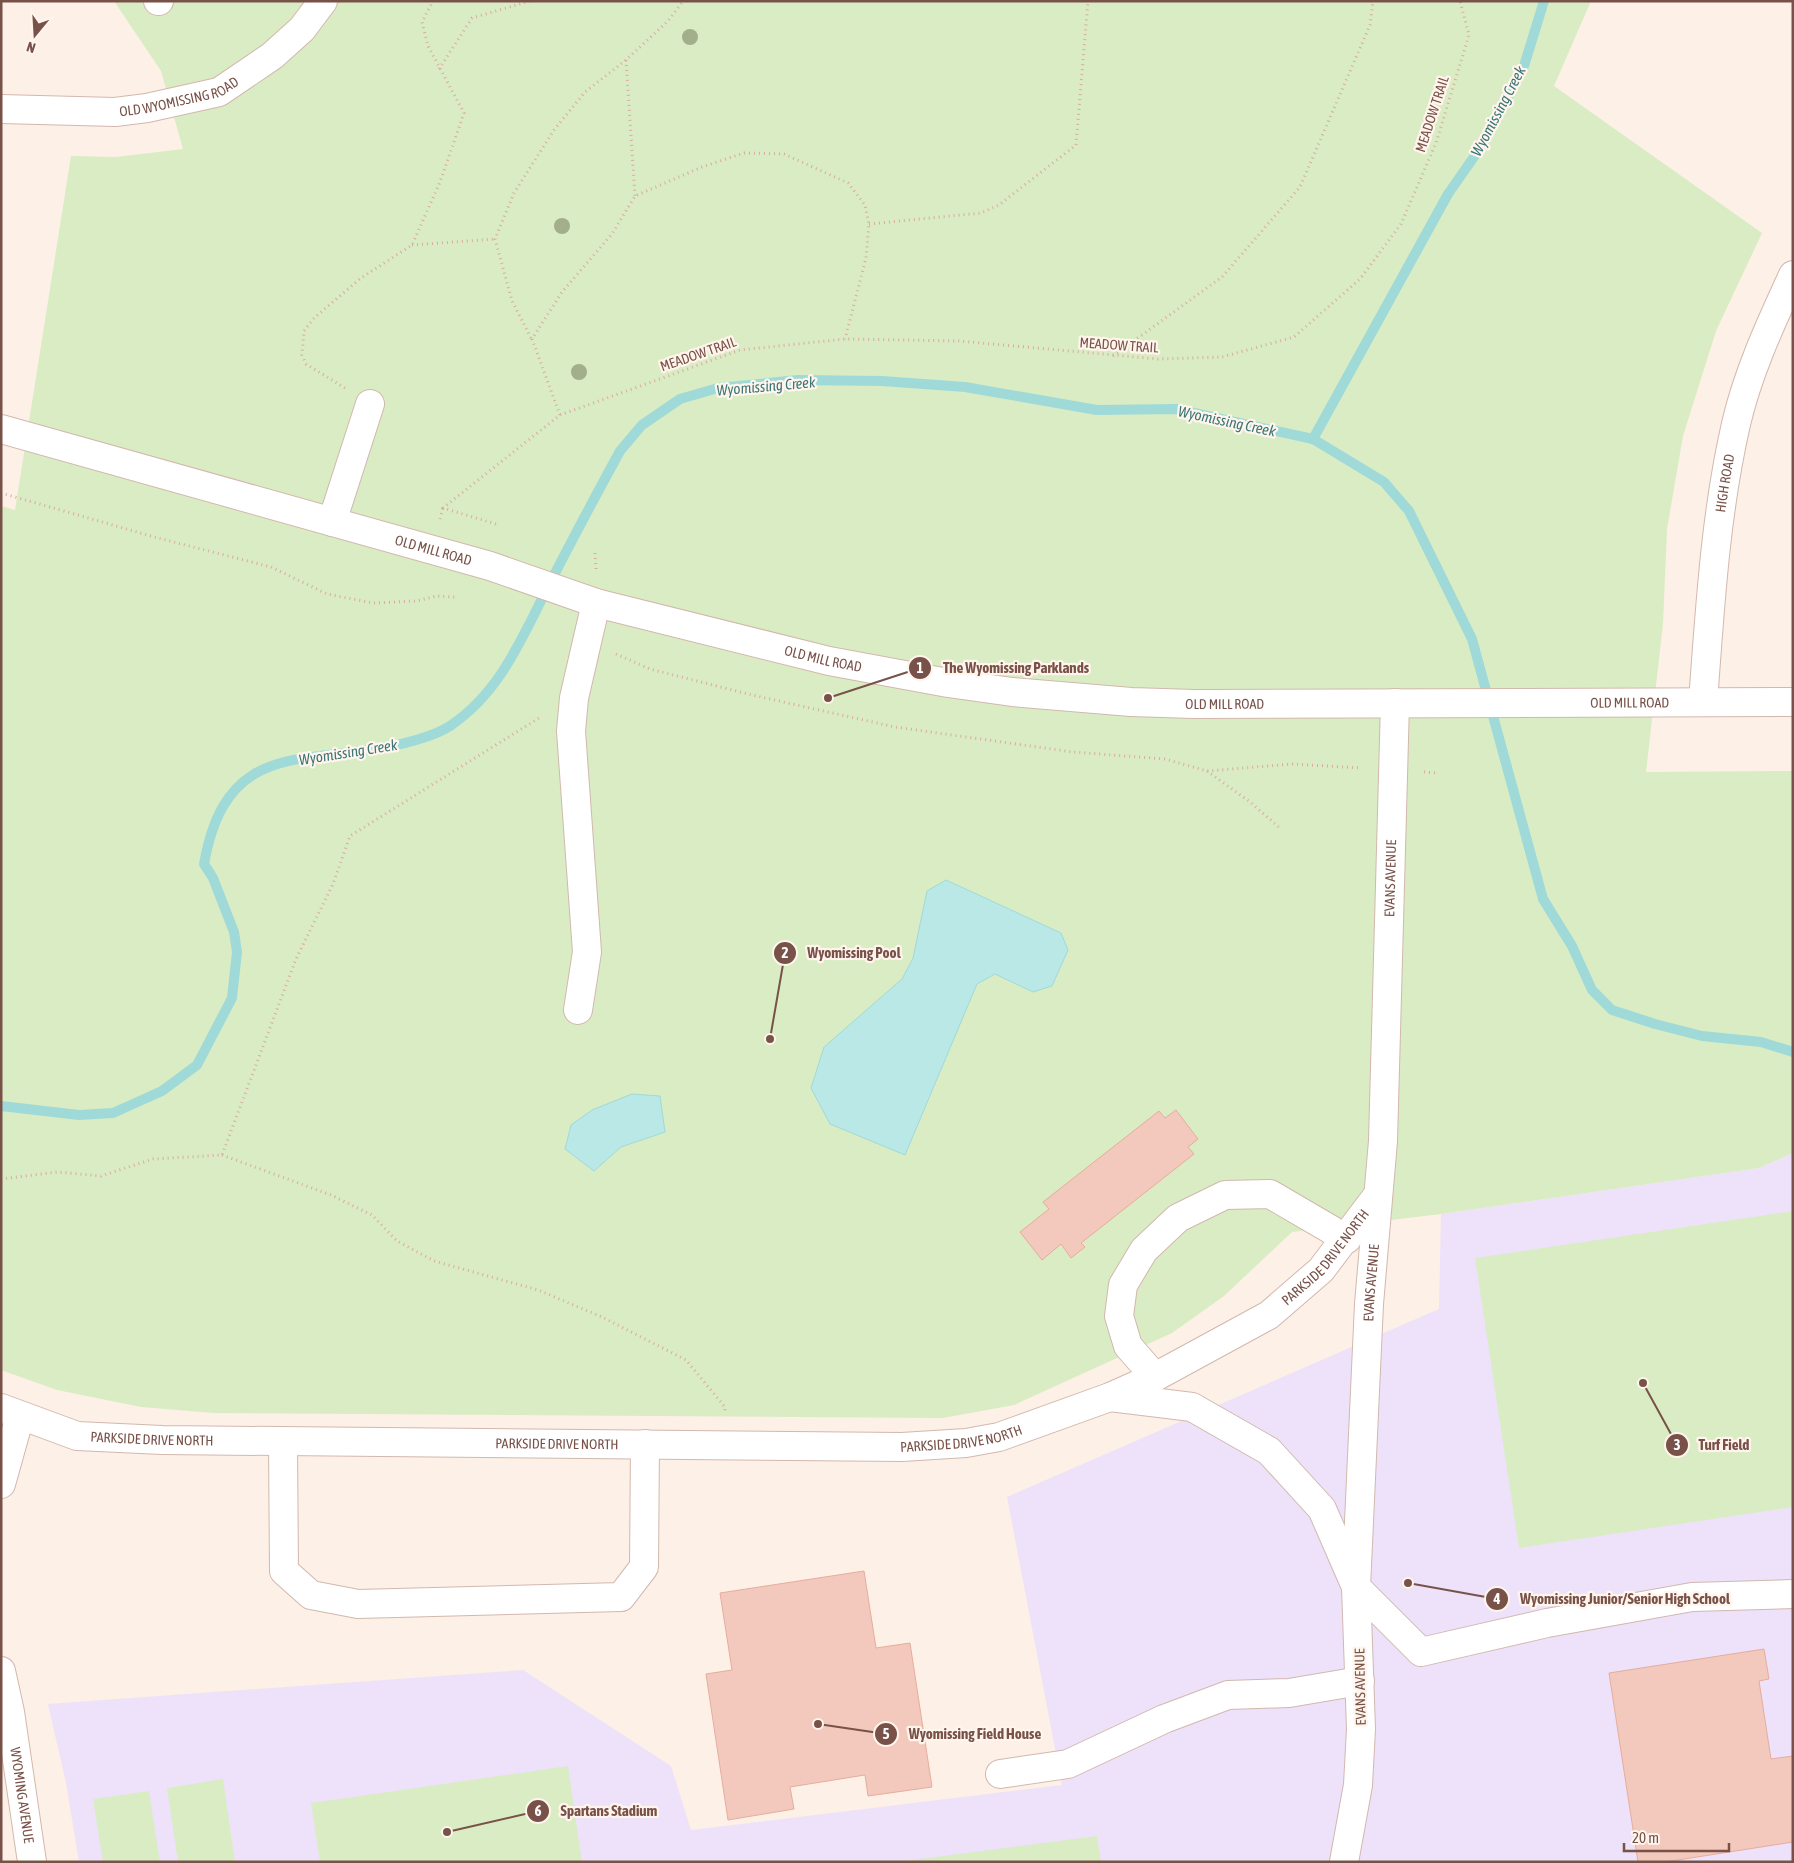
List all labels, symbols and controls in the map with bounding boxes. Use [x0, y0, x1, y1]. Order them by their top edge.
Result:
north arrow [10, 10, 60, 60]
text: N [25, 38, 37, 56]
water label: Wyomissing Creek [1467, 63, 1529, 159]
street label: OLD WYOMISSING ROAD [118, 73, 241, 119]
street label: MEADOW TRAIL [1412, 73, 1452, 154]
street label: MEADOW TRAIL [658, 333, 739, 374]
street label: MEADOW TRAIL [1079, 334, 1160, 356]
water label: Wyomissing Creek [716, 373, 817, 399]
water label: Wyomissing Creek [1177, 402, 1278, 440]
street label: HIGH ROAD [1712, 452, 1738, 513]
street label: OLD MILL ROAD [393, 532, 474, 569]
street label: OLD MILL ROAD [783, 642, 863, 675]
callout: The Wyomissing Parklands [908, 653, 1099, 683]
text: 1 [916, 659, 924, 676]
text: The Wyomissing Parklands [943, 659, 1090, 676]
street label: OLD MILL ROAD [1590, 694, 1669, 711]
street label: OLD MILL ROAD [1185, 696, 1264, 712]
water label: Wyomissing Creek [298, 736, 399, 768]
street label: EVANS AVENUE [1381, 839, 1399, 917]
callout: Wyomissing Pool [772, 938, 911, 968]
text: 2 [781, 944, 789, 961]
text: Wyomissing Pool [806, 944, 902, 961]
street label: PARKSIDE DRIVE NORTH [1279, 1206, 1372, 1308]
street label: EVANS AVENUE [1360, 1244, 1382, 1322]
street label: PARKSIDE DRIVE NORTH [900, 1421, 1024, 1455]
street label: PARKSIDE DRIVE NORTH [90, 1429, 214, 1448]
callout: Turf Field [1664, 1430, 1760, 1460]
street label: PARKSIDE DRIVE NORTH [495, 1435, 619, 1452]
text: 3 [1673, 1436, 1681, 1453]
text: Turf Field [1699, 1436, 1749, 1453]
callout: Wyomissing Junior/Senior High School [1485, 1584, 1740, 1614]
text: 4 [1492, 1590, 1501, 1607]
text: Wyomissing Junior/Senior High School [1519, 1590, 1731, 1607]
street label: EVANS AVENUE [1351, 1648, 1369, 1726]
callout: Wyomissing Field House [874, 1719, 1051, 1749]
text: 5 [882, 1725, 890, 1742]
text: Wyomissing Field House [908, 1725, 1041, 1742]
street label: WYOMING AVENUE [7, 1746, 37, 1844]
callout: Spartans Stadium [526, 1796, 667, 1826]
text: 6 [534, 1802, 542, 1819]
text: Spartans Stadium [561, 1802, 658, 1819]
scale bar [1624, 1820, 1729, 1852]
text: 20 m [1632, 1829, 1659, 1846]

